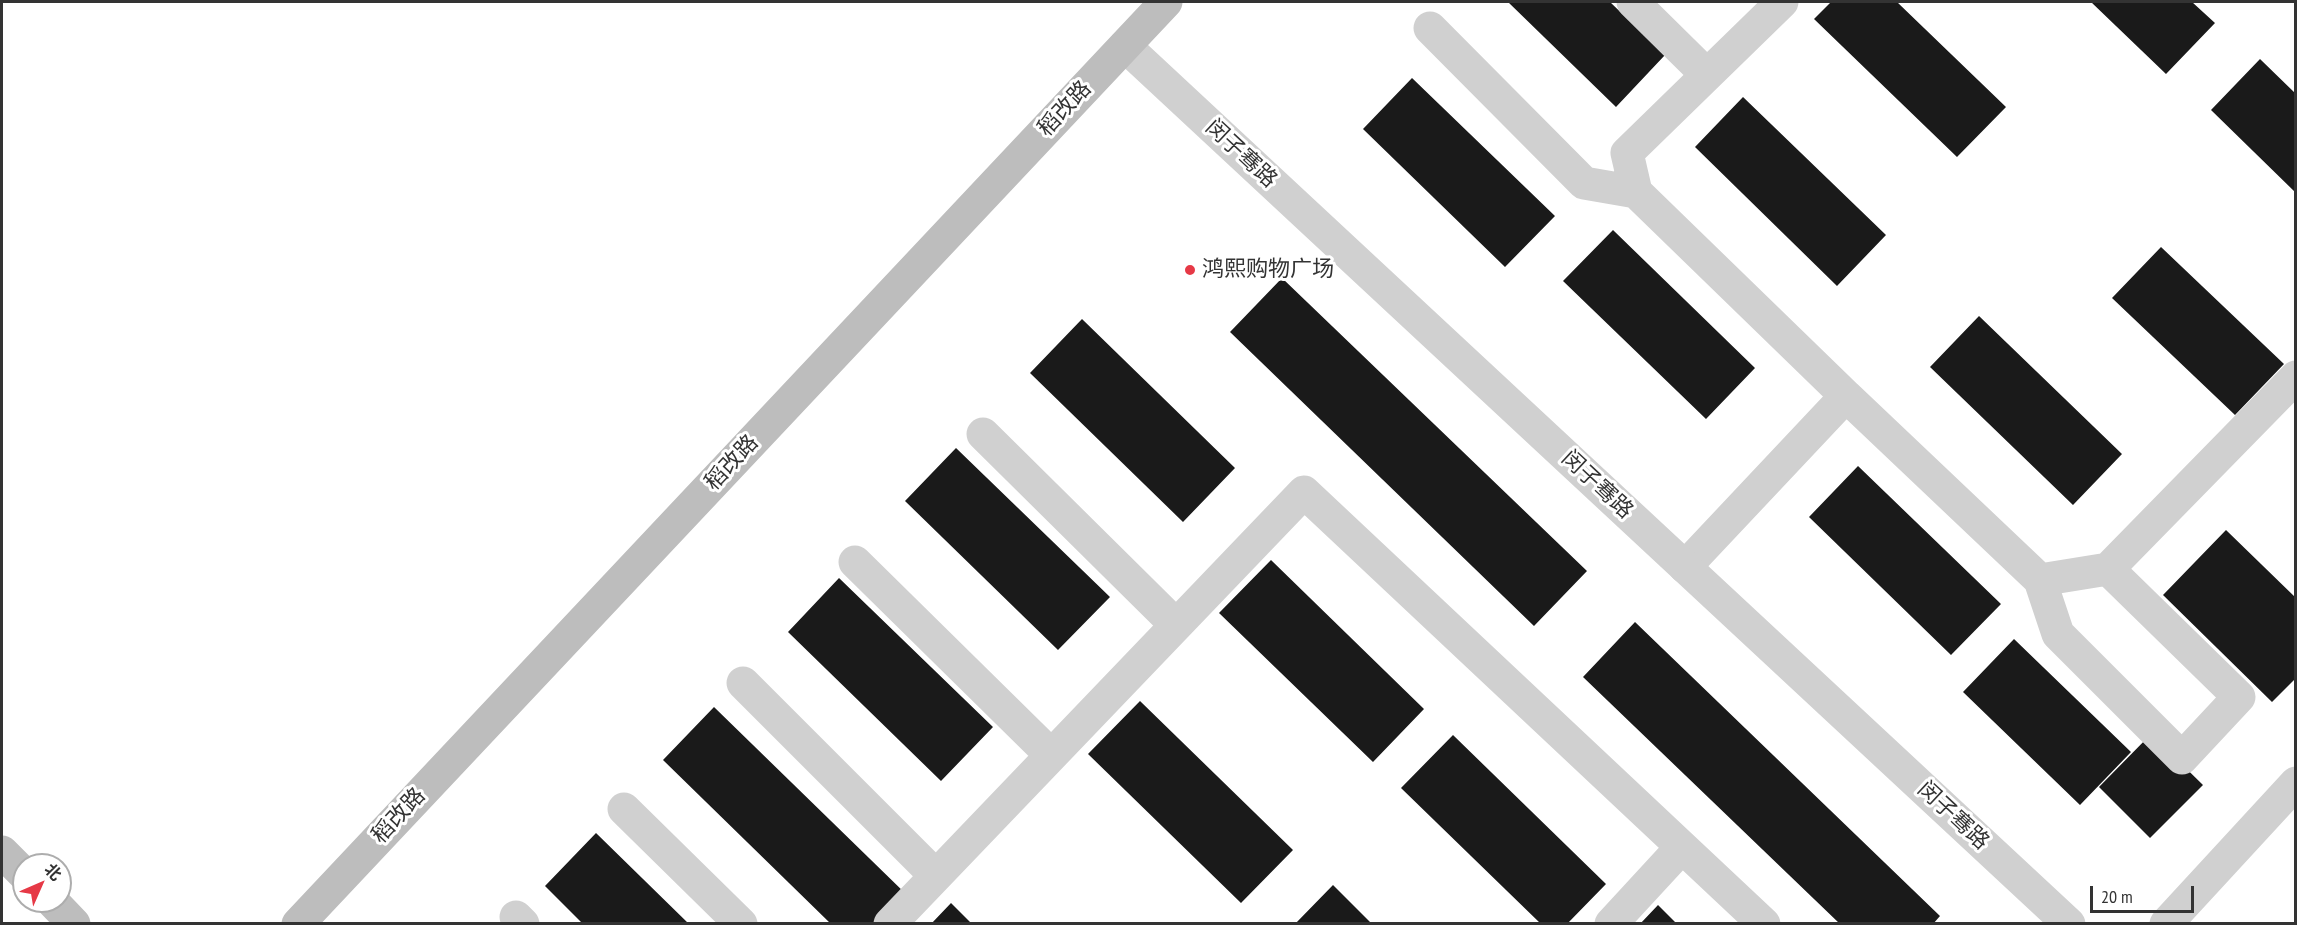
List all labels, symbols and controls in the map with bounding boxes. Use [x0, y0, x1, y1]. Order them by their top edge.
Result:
street label: 稻改路 [1033, 76, 1097, 142]
street label: 闵子骞路 [1200, 114, 1282, 194]
place label: 鸿熙购物广场 [1202, 257, 1334, 283]
marker: 鸿熙购物广场 [1183, 263, 1197, 277]
street label: 稻改路 [700, 430, 764, 496]
street label: 闵子骞路 [1556, 445, 1638, 525]
street label: 闵子骞路 [1912, 776, 1994, 856]
street label: 稻改路 [367, 783, 431, 849]
north arrow [12, 853, 72, 913]
text: 北 [41, 859, 66, 884]
scale bar [2093, 874, 2196, 912]
text: 20 m [2101, 885, 2133, 908]

